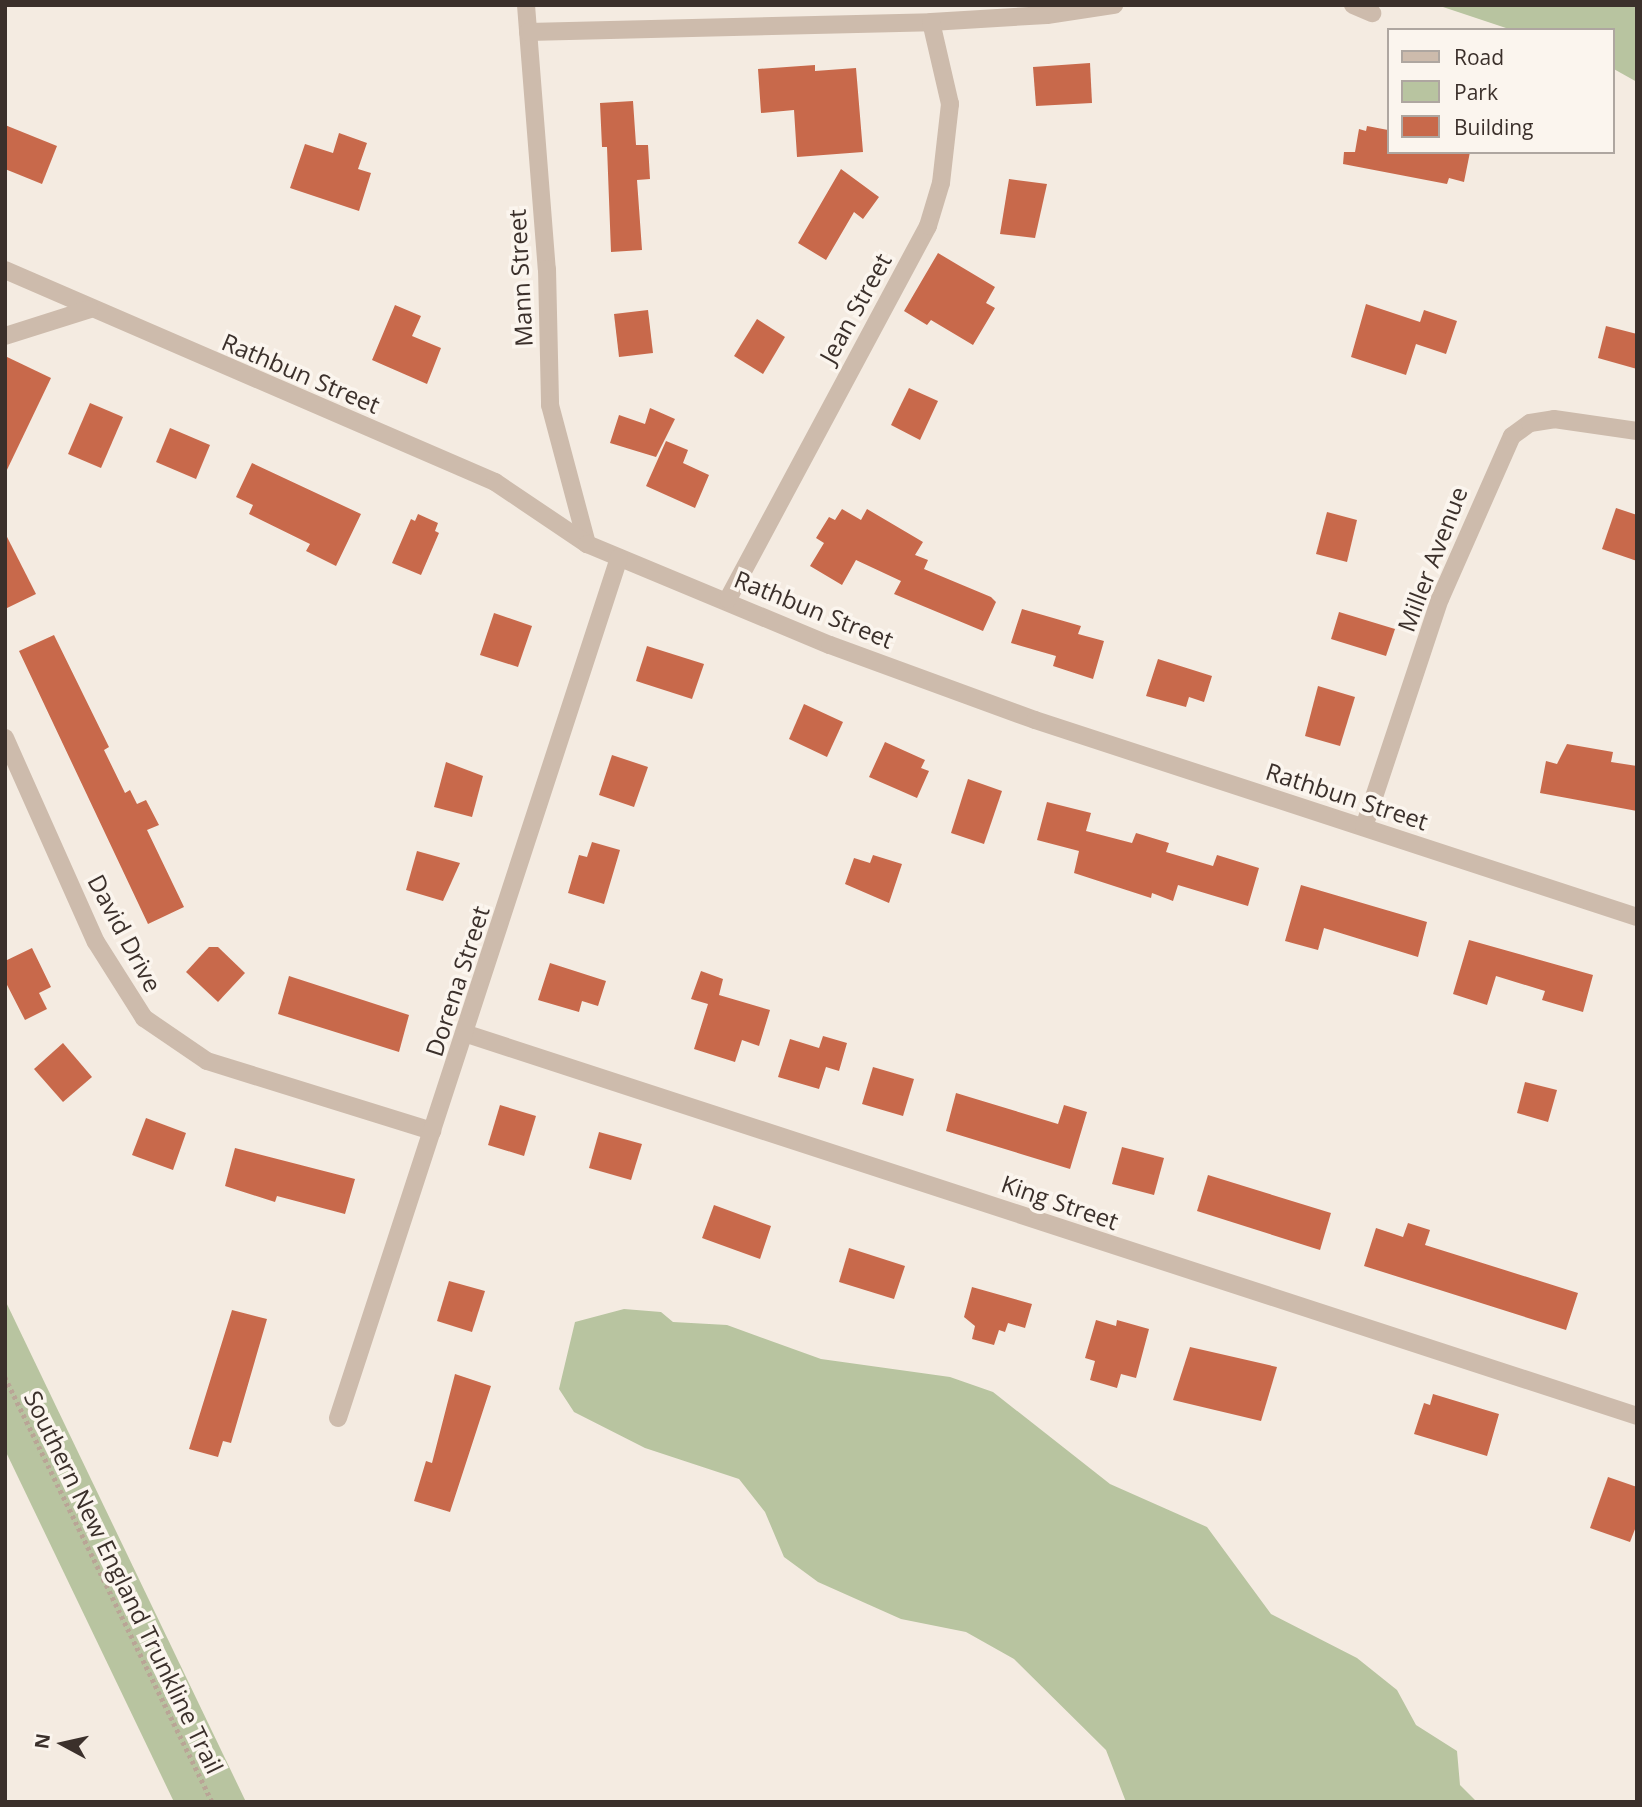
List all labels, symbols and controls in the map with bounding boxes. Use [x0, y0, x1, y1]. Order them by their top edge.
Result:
legend [1386, 28, 1614, 154]
text: Road [1454, 43, 1504, 71]
text: Park [1454, 78, 1498, 106]
text: Building [1454, 113, 1533, 141]
street label: Mann Street [502, 209, 538, 347]
street label: Jean Street [813, 248, 897, 368]
street label: Rathbun Street [218, 327, 384, 419]
street label: Miller Avenue [1391, 482, 1473, 636]
street label: Rathbun Street [730, 564, 898, 654]
street label: Rathbun Street [1262, 756, 1432, 836]
street label: David Drive [82, 870, 168, 996]
street label: Dorena Street [419, 902, 495, 1060]
street label: King Street [998, 1169, 1122, 1235]
street label: Southern New England Trunkline Trail [18, 1386, 230, 1778]
north arrow [28, 1709, 98, 1779]

